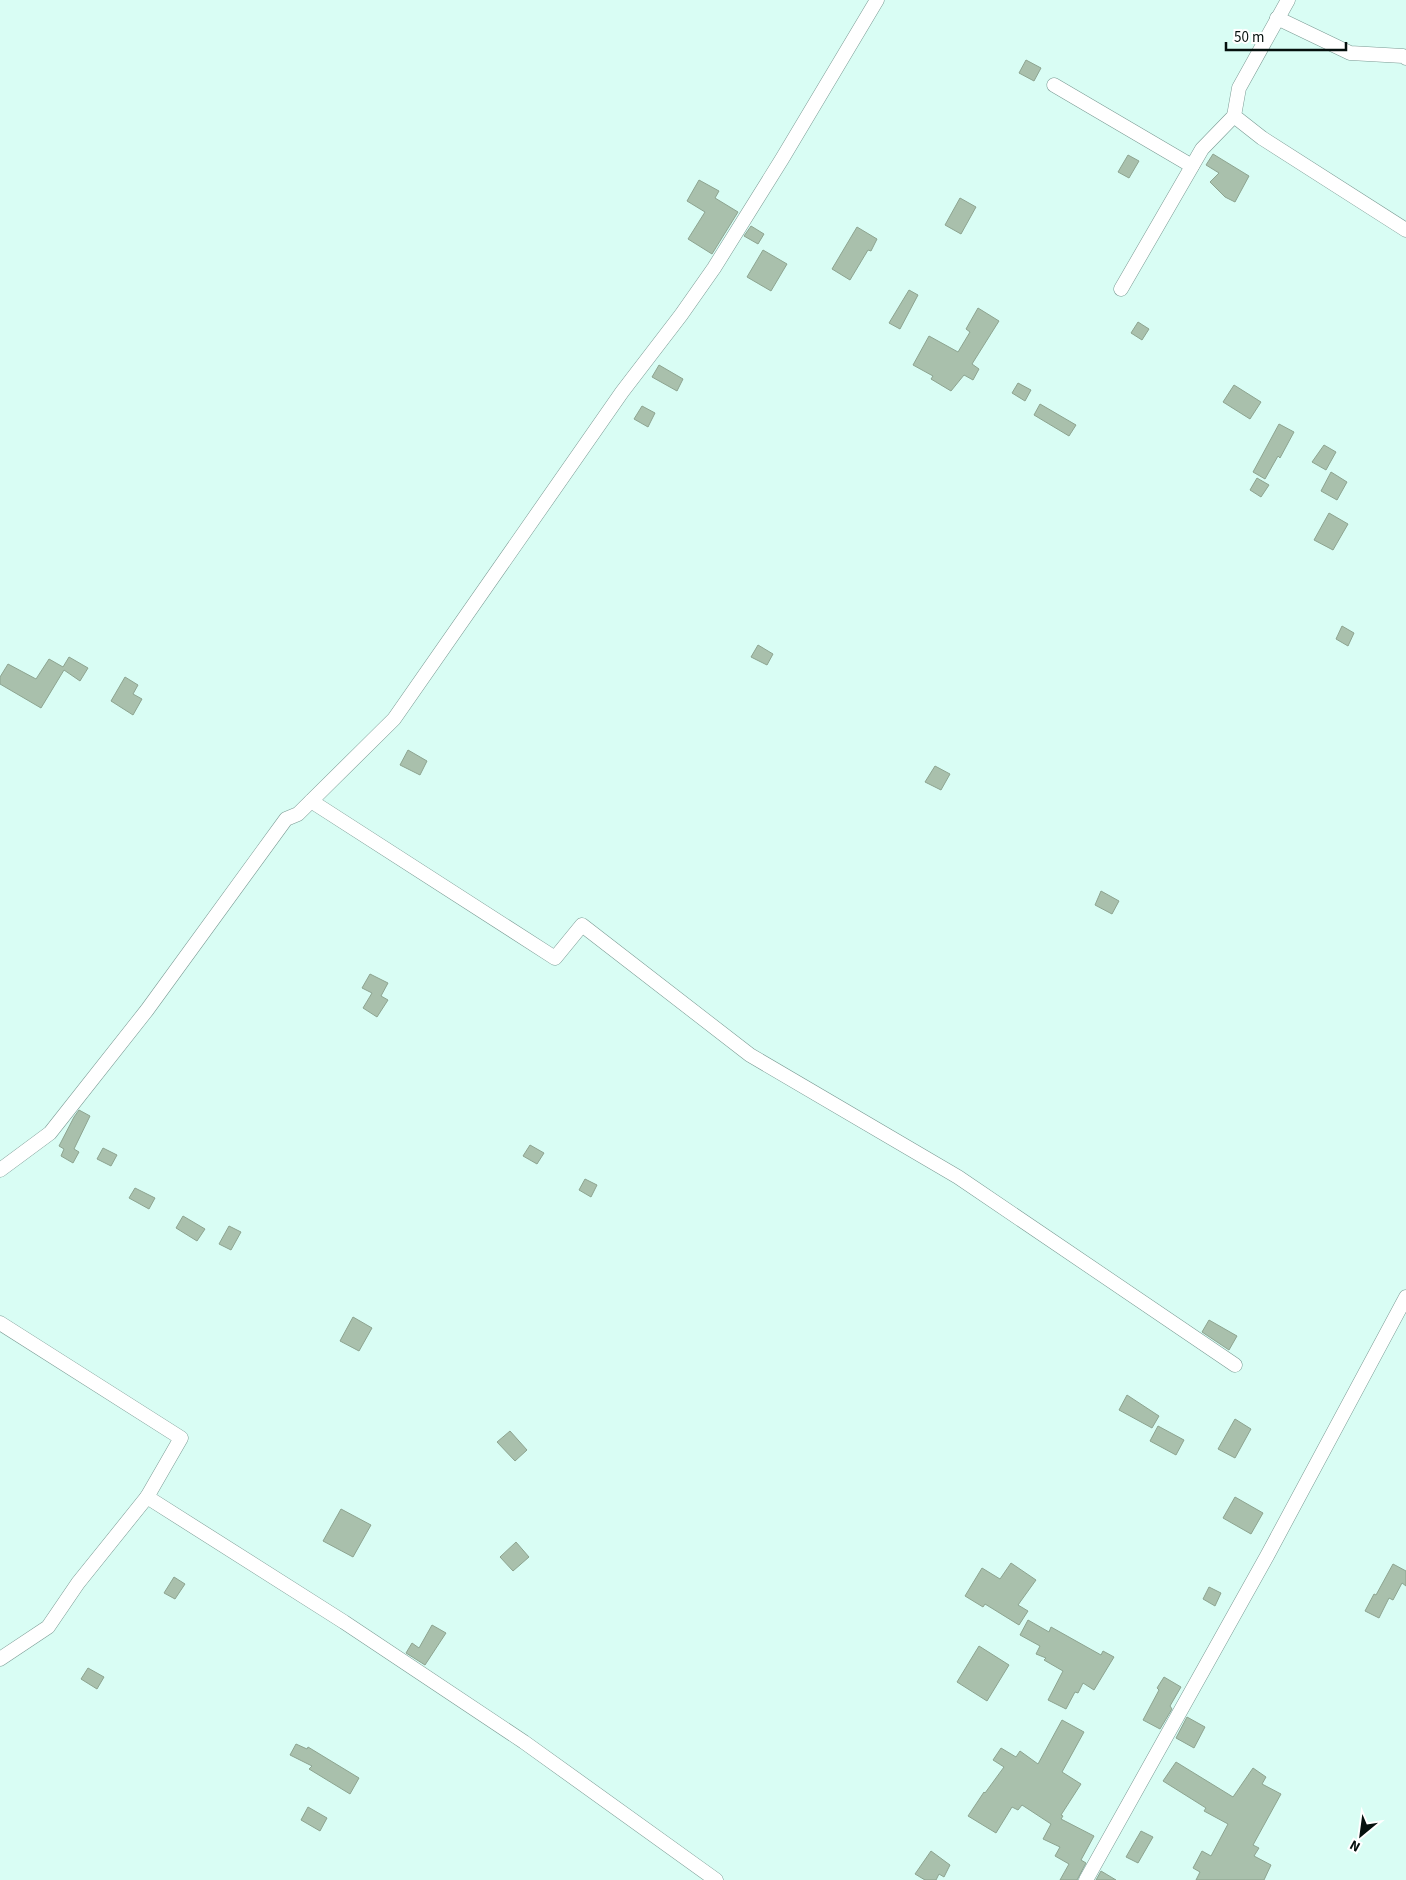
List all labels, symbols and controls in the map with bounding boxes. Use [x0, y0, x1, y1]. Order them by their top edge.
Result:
scale bar [1226, 20, 1346, 52]
text: 50 m [1234, 27, 1264, 48]
north arrow [1336, 1810, 1386, 1860]
text: N [1346, 1834, 1364, 1856]

